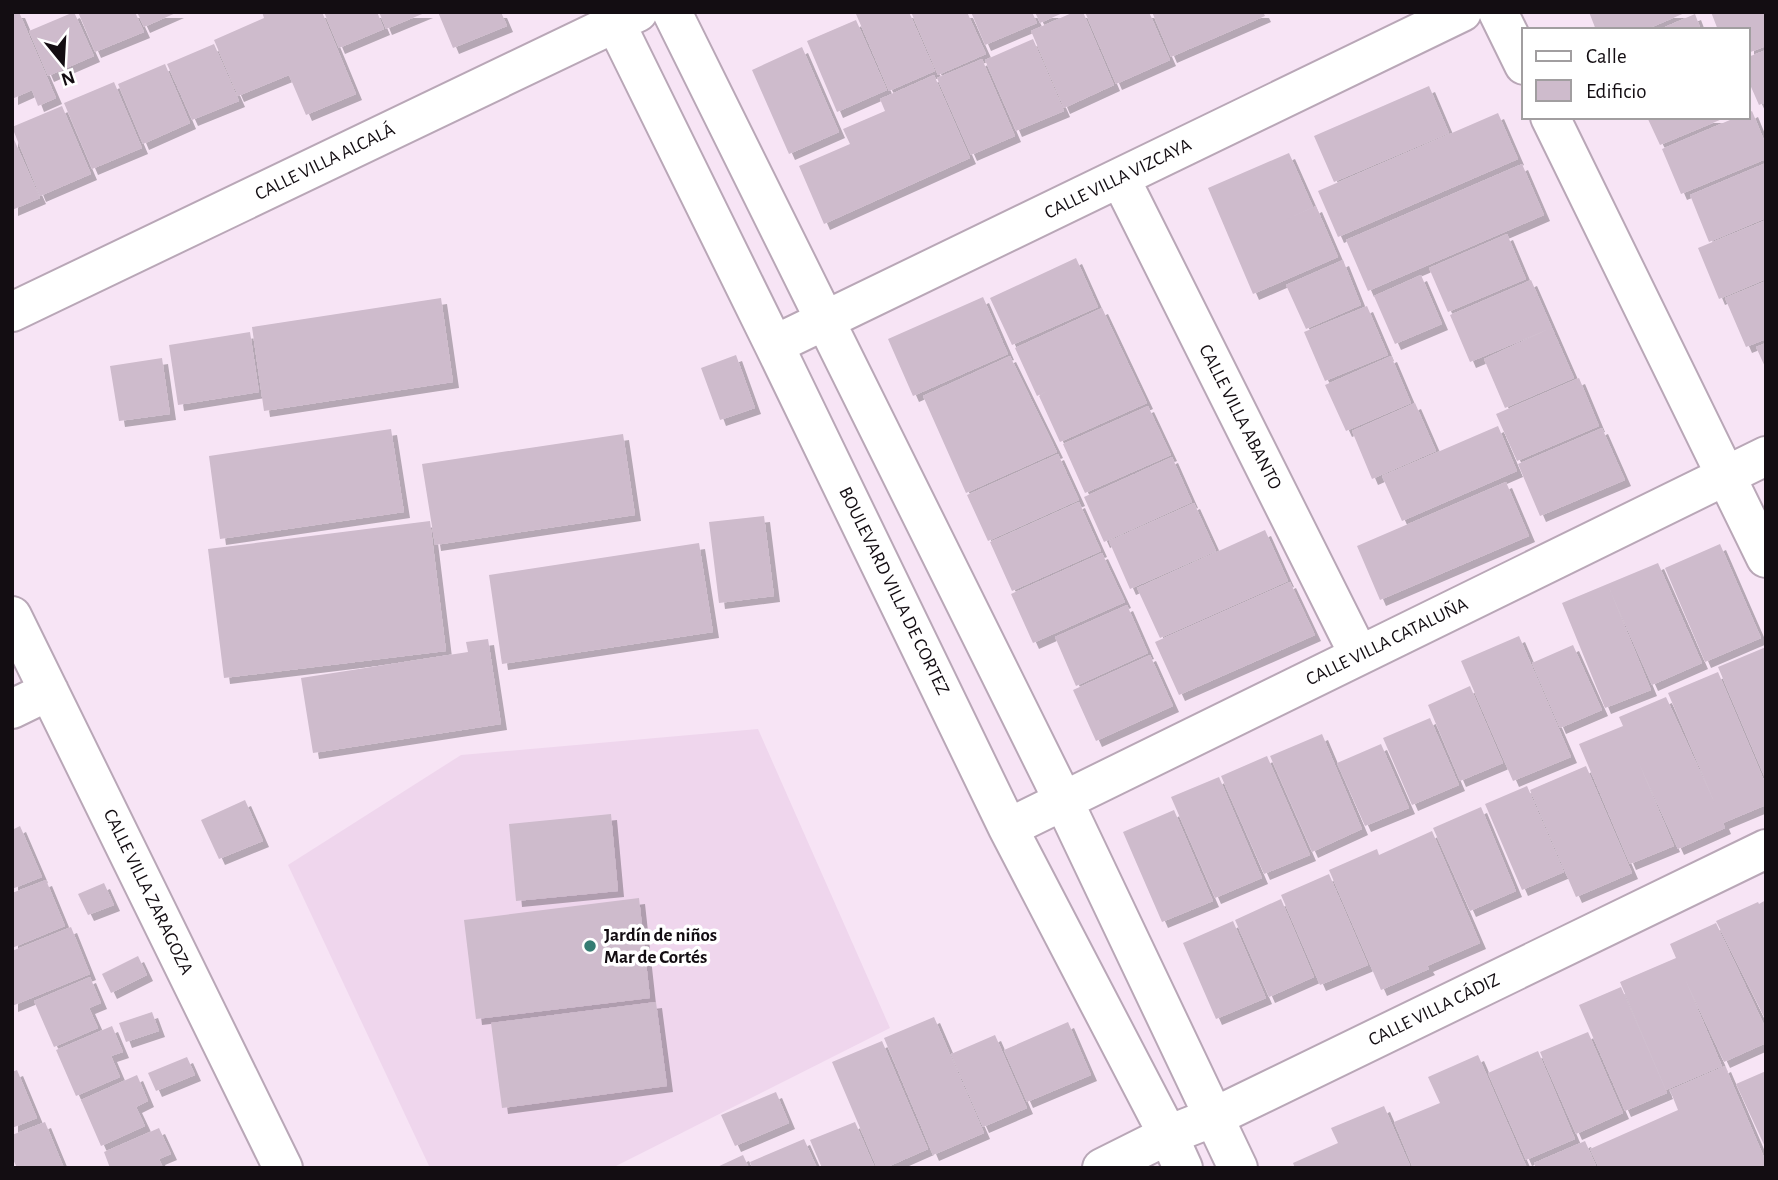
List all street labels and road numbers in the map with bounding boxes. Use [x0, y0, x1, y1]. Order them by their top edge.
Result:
street label: CALLE VILLA ALCALÁ [251, 118, 398, 204]
street label: CALLE VILLA VIZCAYA [1042, 135, 1194, 223]
street label: CALLE VILLA ABANTO [1195, 341, 1285, 493]
street label: BOULEVARD VILLA DE CORTEZ [835, 484, 953, 698]
street label: CALLE VILLA CATALUÑA [1302, 593, 1471, 689]
street label: CALLE VILLA ZARAGOZA [100, 806, 196, 978]
street label: CALLE VILLA CÁDIZ [1365, 968, 1502, 1050]

